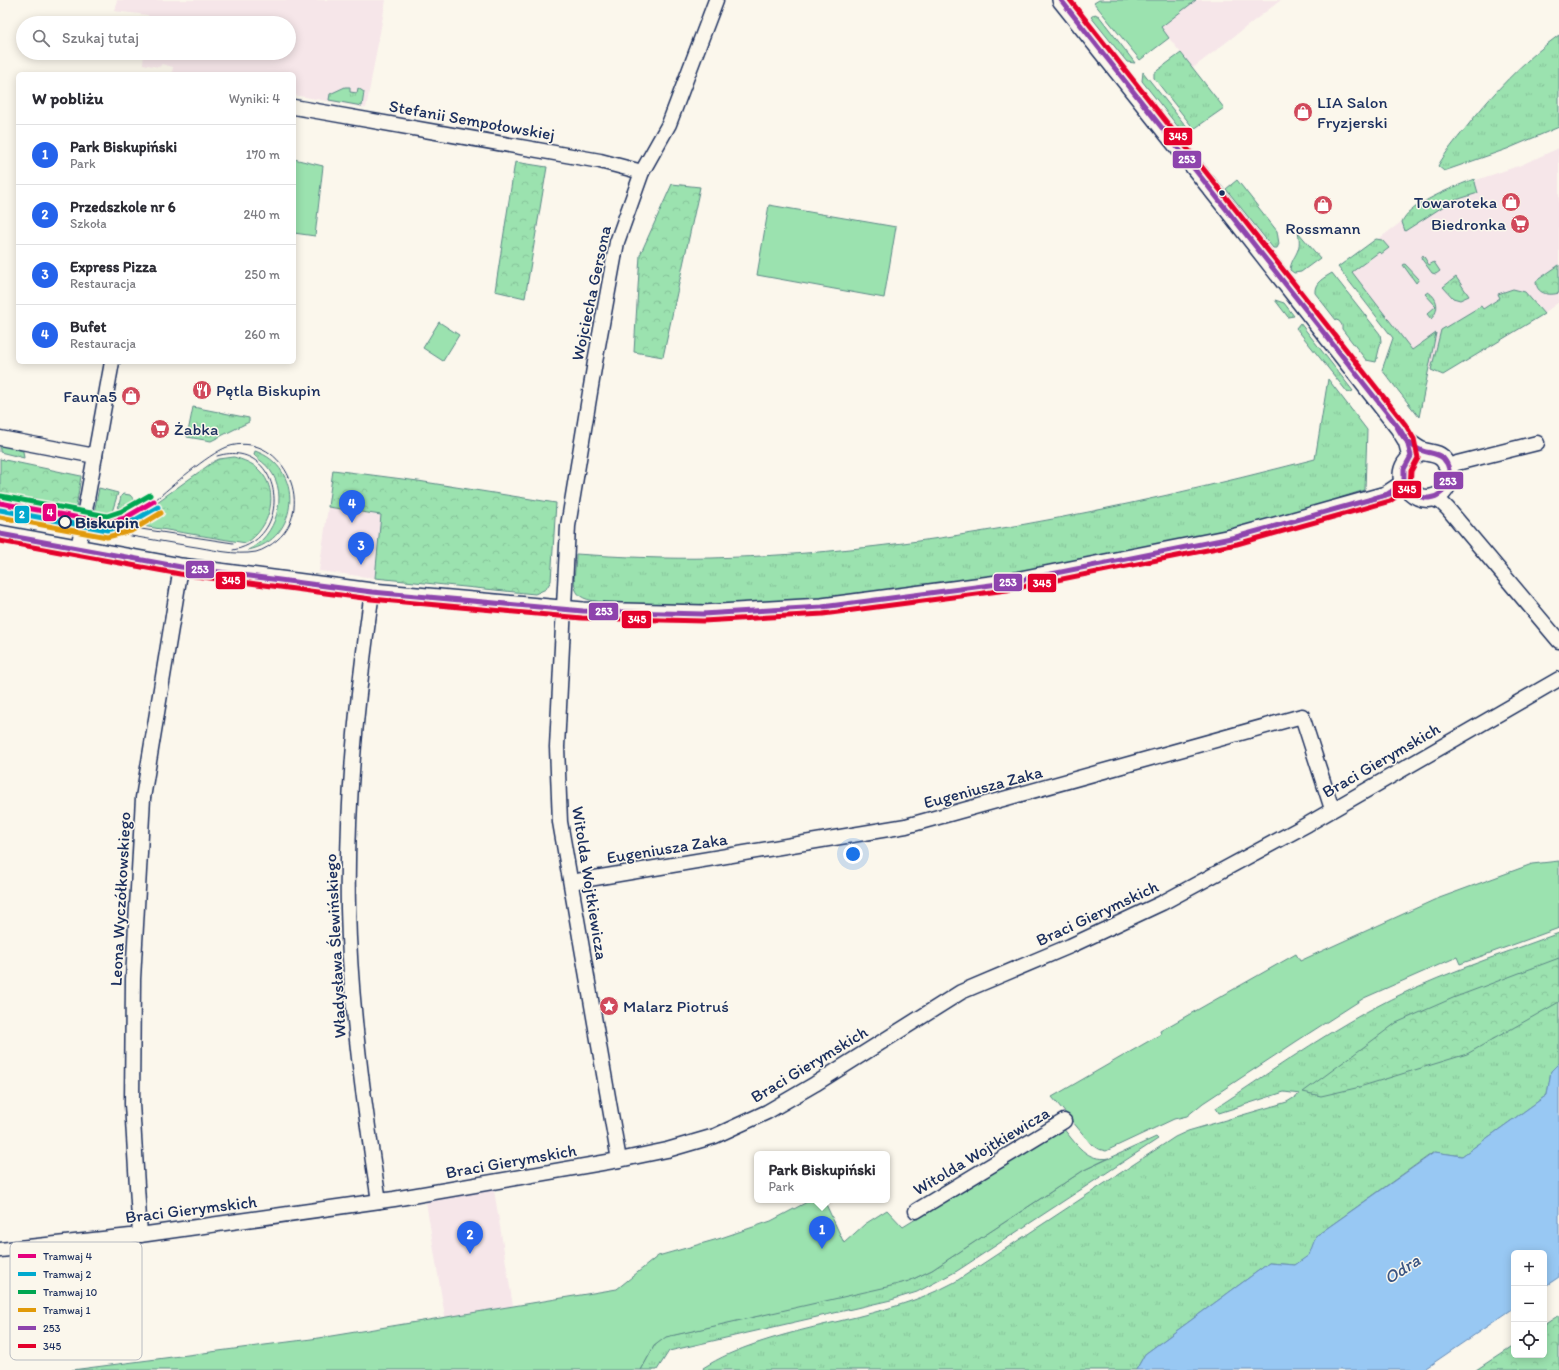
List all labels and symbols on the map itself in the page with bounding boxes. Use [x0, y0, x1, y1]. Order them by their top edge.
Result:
place label: LIA Salon Fryzjerski [1317, 92, 1388, 132]
street label: Stefanii Sempołowskiej [388, 96, 556, 144]
shop icon: LIA Salon Fryzjerski [1292, 101, 1314, 123]
line badge: 345 [1163, 127, 1193, 146]
text: 345 [1169, 130, 1187, 143]
line badge: 253 [1172, 150, 1202, 169]
text: 253 [1178, 153, 1196, 166]
unlabelled marker [1217, 188, 1227, 198]
shop icon: Towaroteka [1500, 191, 1522, 213]
place label: Towaroteka [1414, 192, 1497, 212]
shop icon: Rossmann [1312, 194, 1334, 216]
supermarket icon: Biedronka [1509, 213, 1531, 235]
place label: Biedronka [1431, 214, 1506, 234]
place label: Rossmann [1285, 218, 1361, 238]
street label: Wojciecha Gersona [567, 223, 615, 363]
restaurant icon: Pętla Biskupin [191, 379, 213, 401]
place label: Pętla Biskupin [216, 380, 321, 400]
shop icon: Fauna5 [120, 385, 142, 407]
place label: Fauna5 [63, 386, 117, 406]
supermarket icon: Żabka [149, 418, 171, 440]
place label: Żabka [174, 419, 218, 439]
line badge: 253 [1433, 471, 1464, 490]
text: 253 [1439, 475, 1457, 488]
line badge: 345 [1392, 480, 1422, 499]
text: 345 [1398, 483, 1416, 496]
pin: 4 [339, 490, 365, 523]
line badge: 4 [42, 503, 57, 522]
line badge: 2 [14, 505, 30, 524]
text: 4 [47, 506, 54, 519]
text: 2 [19, 508, 25, 521]
place label: Biskupin [75, 512, 139, 533]
marker: Biskupin [58, 515, 72, 529]
pin: 3 [348, 532, 374, 565]
line badge: 253 [185, 560, 215, 579]
text: 253 [191, 563, 209, 576]
line badge: 345 [215, 571, 246, 590]
line badge: 253 [993, 573, 1023, 592]
line badge: 345 [1027, 573, 1057, 593]
text: 345 [222, 574, 240, 587]
text: 253 [999, 576, 1017, 589]
text: 345 [1033, 577, 1051, 590]
line badge: 253 [588, 602, 619, 621]
text: 253 [595, 605, 613, 618]
line badge: 345 [621, 610, 652, 629]
text: 345 [628, 613, 646, 626]
street label: Braci Gierymskich [1319, 718, 1443, 802]
street label: Eugeniusza Zaka [921, 762, 1045, 812]
street label: Witolda Wojtkiewicza [568, 805, 612, 961]
street label: Leona Wyczółkowskiego [105, 811, 135, 987]
street label: Eugeniusza Zaka [605, 829, 729, 867]
your location [843, 844, 863, 864]
street label: Władysława Ślewińskiego [320, 853, 350, 1039]
street label: Braci Gierymskich [1033, 876, 1161, 950]
place icon: Malarz Piotruś [598, 995, 620, 1017]
place label: Malarz Piotruś [623, 996, 729, 1016]
street label: Braci Gierymskich [747, 1021, 871, 1107]
street label: Witolda Wojtkiewicza [909, 1102, 1053, 1200]
street label: Braci Gierymskich [444, 1140, 578, 1182]
street label: Braci Gierymskich [124, 1191, 258, 1227]
pin: 1 [809, 1216, 835, 1249]
pin: 2 [457, 1221, 483, 1254]
legend [10, 1242, 142, 1360]
water label: Odra [1380, 1249, 1425, 1289]
text: Tramwaj 4 [43, 1250, 92, 1263]
text: Tramwaj 2 [43, 1268, 91, 1281]
text: Tramwaj 10 [43, 1286, 98, 1299]
text: Tramwaj 1 [43, 1304, 91, 1317]
text: 253 [43, 1322, 61, 1335]
text: 345 [43, 1340, 62, 1353]

